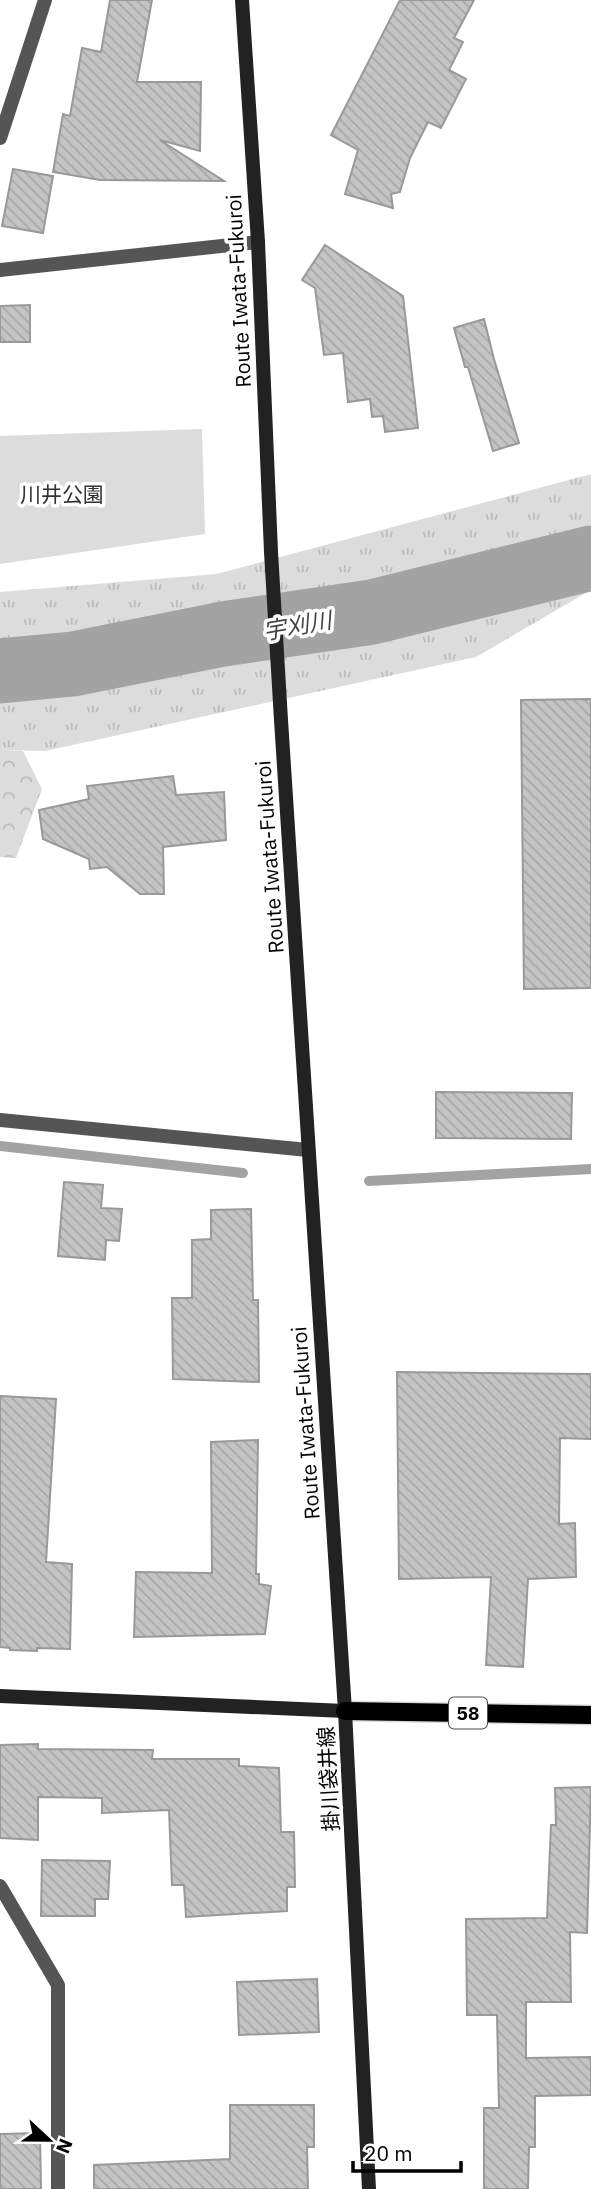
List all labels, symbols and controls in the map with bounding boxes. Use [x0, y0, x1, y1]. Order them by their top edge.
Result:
street label: Route Iwata-Fukuroi [219, 194, 257, 388]
park label: 川井公園 [20, 480, 104, 508]
water label: 宇刈川 [260, 604, 337, 646]
street label: Route Iwata-Fukuroi [248, 759, 290, 955]
street label: Route Iwata-Fukuroi [284, 1325, 326, 1521]
road number: 58 [449, 1698, 487, 1728]
street label: 掛川袋井線 [311, 1726, 345, 1832]
north arrow [14, 2105, 84, 2175]
scale bar [353, 2130, 462, 2174]
text: N [51, 2135, 78, 2157]
text: 20 m [364, 2139, 413, 2167]

